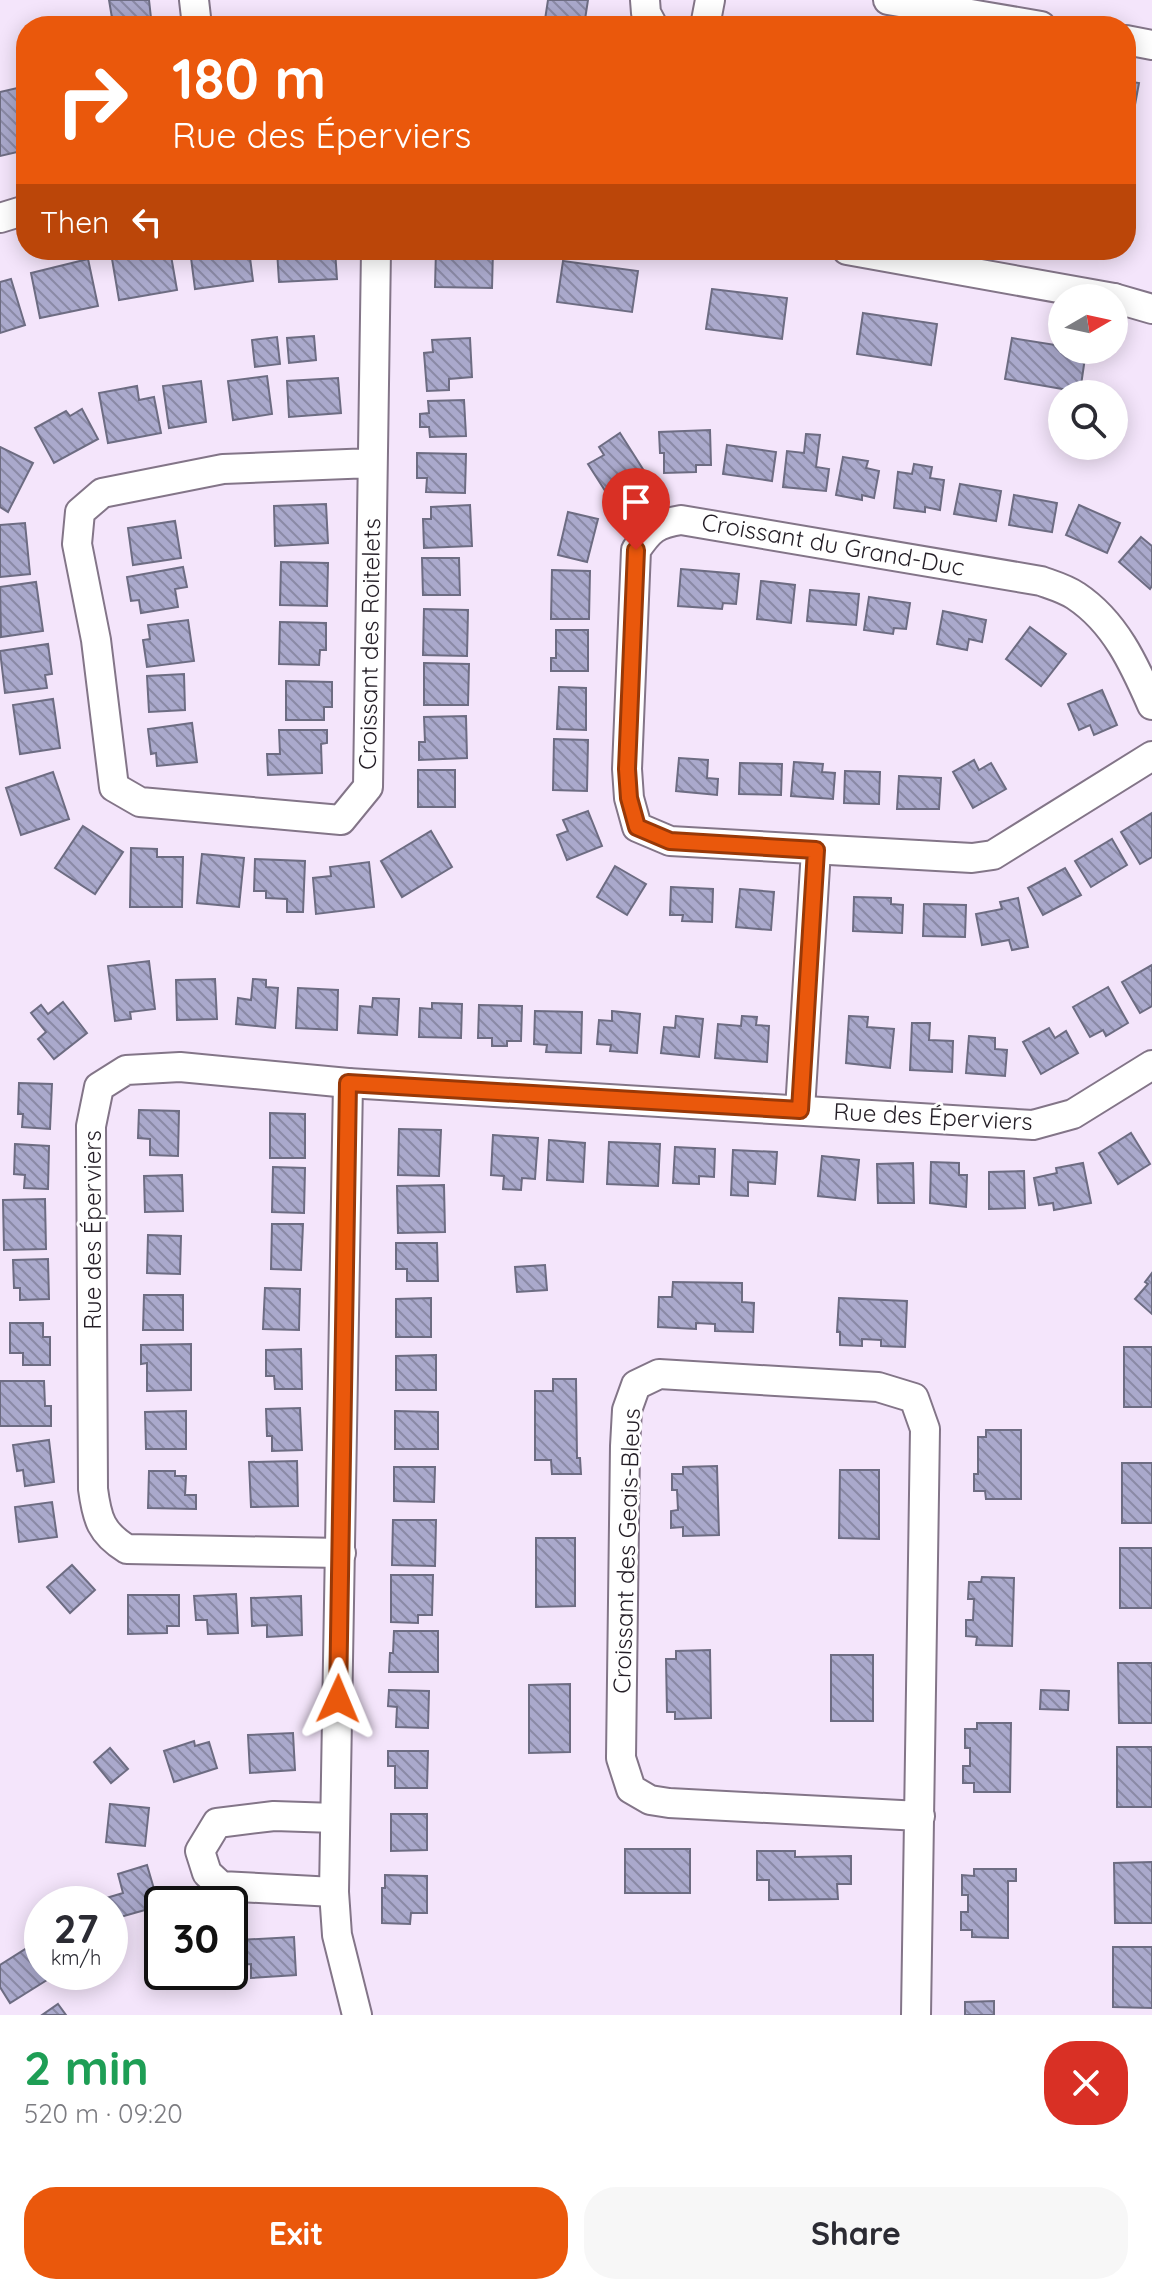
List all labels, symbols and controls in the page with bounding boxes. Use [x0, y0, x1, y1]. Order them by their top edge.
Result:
text: 180 m [172, 43, 326, 113]
icon: right [40, 48, 144, 152]
text: Rue des Éperviers [172, 112, 471, 157]
icon: left [125, 200, 169, 244]
text: Then [40, 203, 109, 241]
north arrow [1048, 284, 1128, 364]
map controls [1048, 284, 1128, 460]
button: search [1048, 380, 1128, 460]
pin [602, 468, 670, 550]
icon: arrive [614, 480, 658, 524]
street label: Croissant du Grand-Duc [699, 506, 967, 582]
street label: Croissant des Roitelets [352, 518, 386, 770]
street label: Rue des Éperviers [833, 1096, 1033, 1136]
street label: Rue des Éperviers [77, 1130, 107, 1330]
street label: Croissant des Geais-Bleus [606, 1408, 646, 1694]
position arrow [296, 1657, 380, 1741]
speed limit sign: 30 [144, 1886, 248, 1990]
text: 27 [54, 1903, 98, 1953]
text: km/h [51, 1945, 101, 1970]
text: 2 min [24, 2037, 149, 2097]
button: close [1044, 2041, 1128, 2125]
text: 520 m · 09:20 [24, 2097, 183, 2130]
button: Exit [24, 2187, 568, 2279]
button: Share [584, 2187, 1128, 2279]

